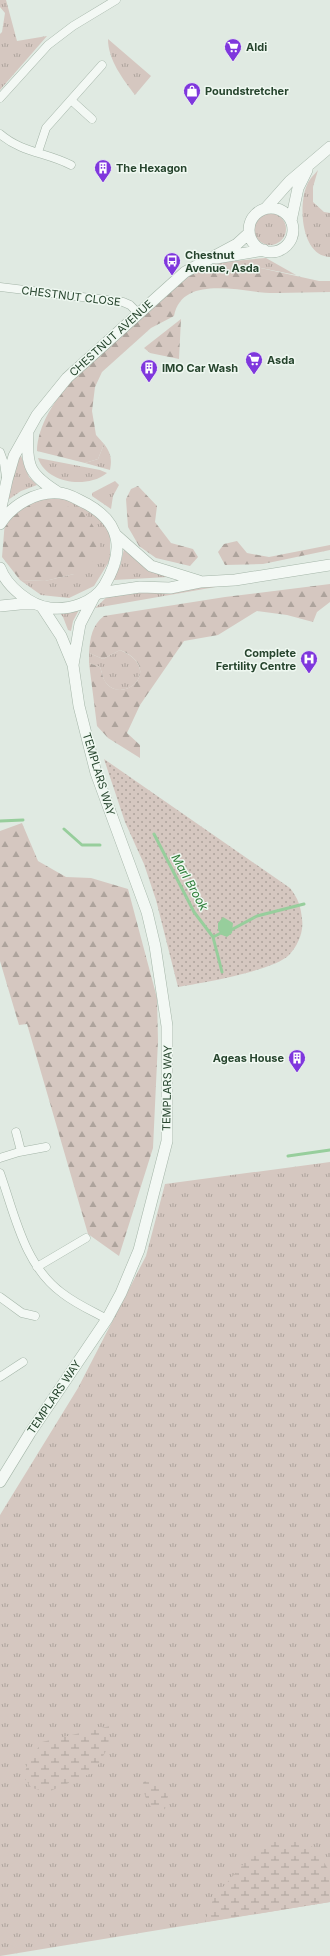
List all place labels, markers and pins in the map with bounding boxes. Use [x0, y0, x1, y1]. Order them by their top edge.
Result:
supermarket icon: Aldi [223, 37, 243, 62]
place label: Aldi [246, 40, 267, 54]
shop icon: Poundstretcher [182, 81, 202, 106]
place label: Poundstretcher [205, 84, 289, 98]
building icon: The Hexagon [93, 158, 113, 183]
place label: The Hexagon [116, 161, 187, 175]
place label: Chestnut Avenue, Asda [185, 248, 259, 275]
bus stop icon: Chestnut Avenue, Asda [162, 251, 182, 276]
supermarket icon: Asda [244, 350, 264, 375]
place label: Asda [267, 353, 295, 367]
building icon: IMO Car Wash [139, 358, 159, 383]
place label: IMO Car Wash [162, 361, 238, 375]
place label: Complete Fertility Centre [216, 646, 296, 673]
hospital icon: Complete Fertility Centre [299, 649, 319, 674]
building icon: Ageas House [287, 1048, 307, 1073]
place label: Ageas House [213, 1051, 284, 1065]

